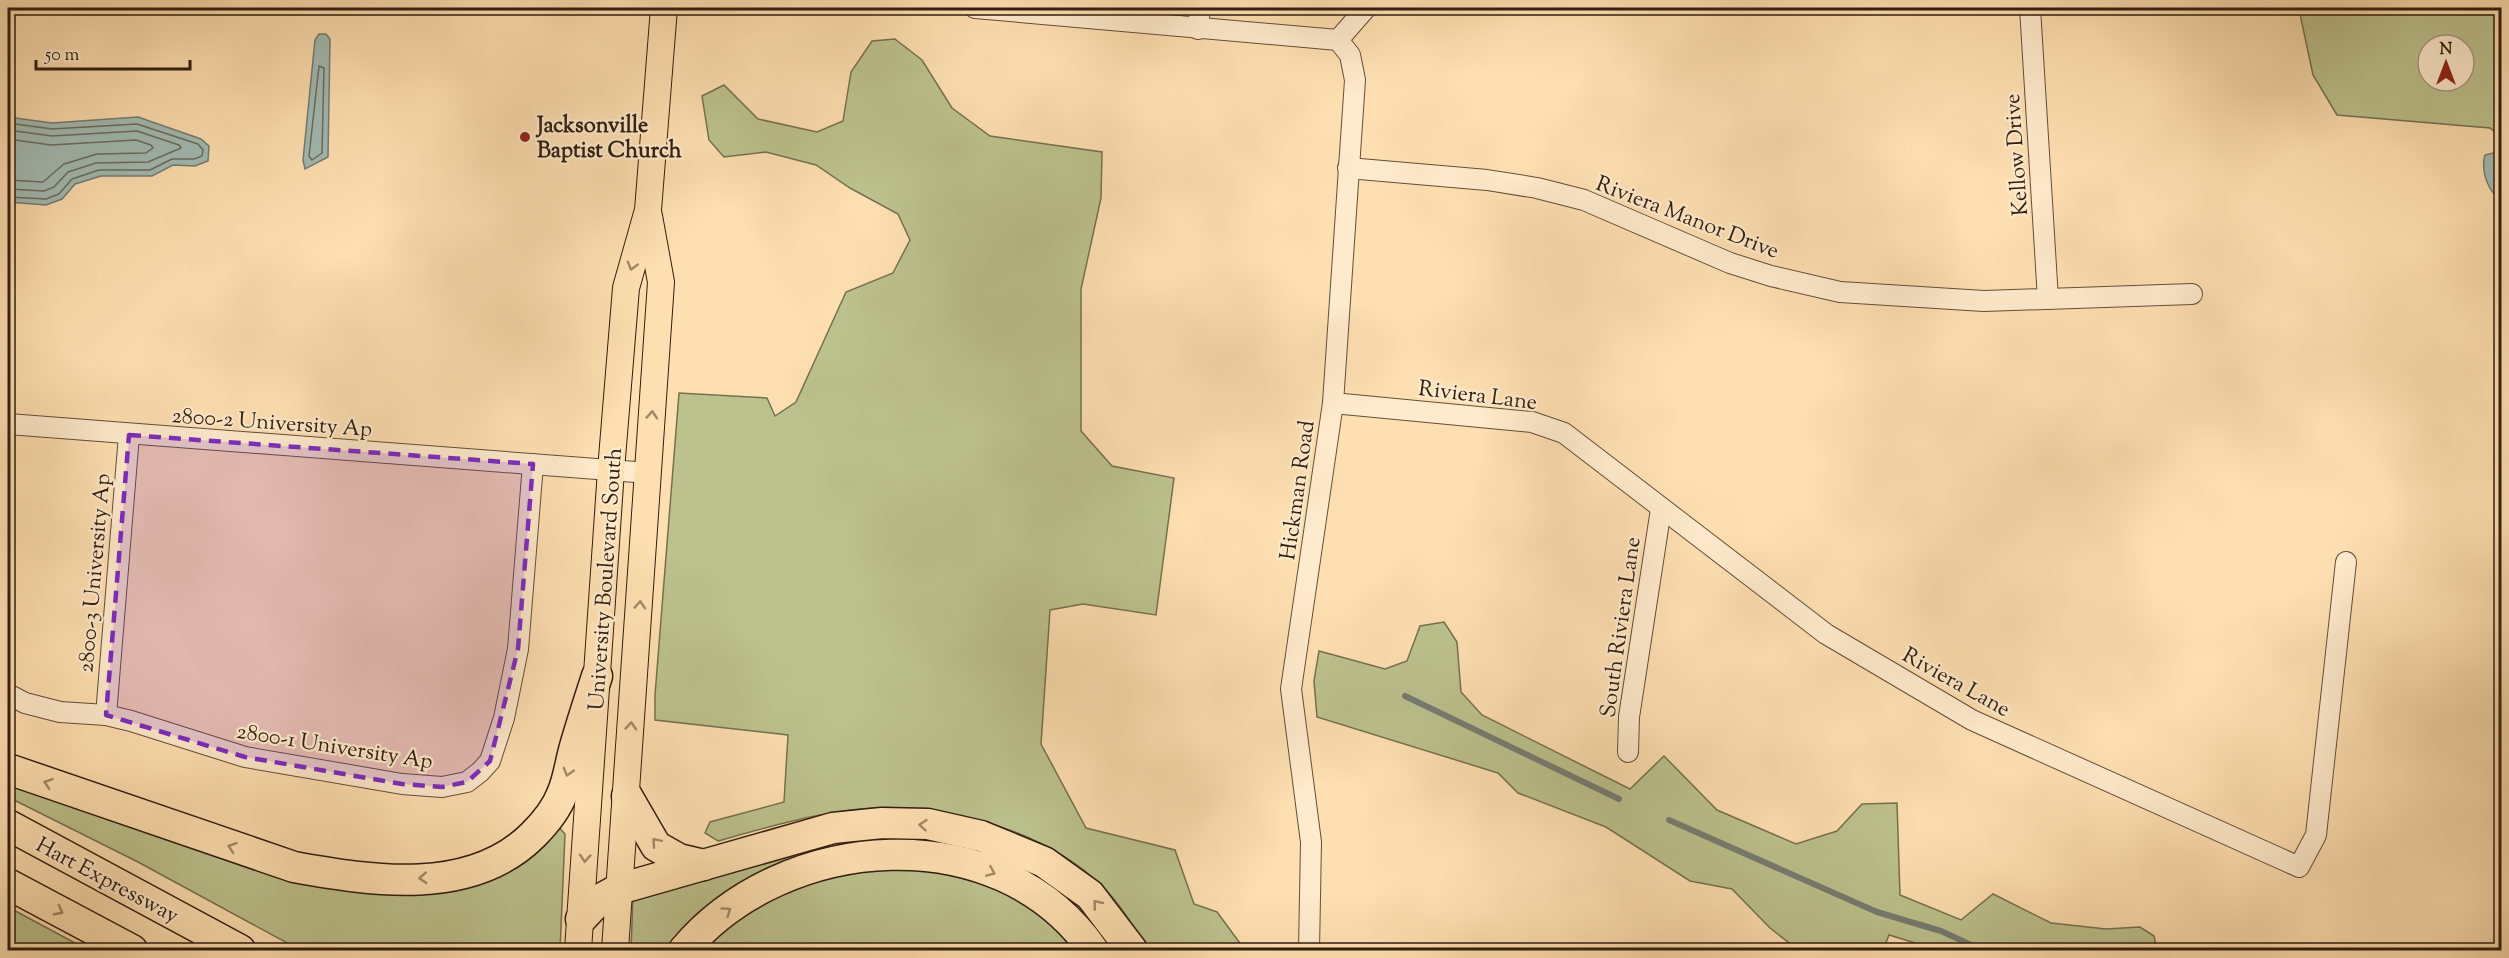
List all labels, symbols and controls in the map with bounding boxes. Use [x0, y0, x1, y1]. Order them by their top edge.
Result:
scale bar [36, 33, 190, 71]
north arrow [2416, 33, 2476, 93]
text: N [2440, 39, 2453, 62]
text: 50 m [44, 43, 80, 69]
street label: Kellow Drive [1998, 93, 2038, 217]
place label: Jacksonville Baptist Church [535, 111, 682, 168]
marker: Jacksonville Baptist Church [518, 130, 532, 144]
street label: Riviera Manor Drive [1591, 169, 1783, 268]
one-way arrow [627, 260, 639, 271]
street label: Riviera Lane [1416, 374, 1539, 420]
street label: 2800-2 University Ap [170, 401, 373, 447]
one-way arrow [646, 411, 659, 420]
street label: Hickman Road [1273, 418, 1325, 562]
street label: University Boulevard South [582, 446, 632, 712]
street label: 2800-3 University Ap [71, 472, 121, 674]
street label: South Riviera Lane [1593, 535, 1651, 720]
one-way arrow [633, 600, 646, 609]
street label: Riviera Lane [1896, 641, 2015, 727]
street label: 2800-1 University Ap [234, 717, 435, 779]
one-way arrow [625, 721, 638, 730]
one-way arrow [563, 766, 575, 777]
one-way arrow [43, 777, 54, 790]
one-way arrow [919, 819, 928, 832]
street label: Hart Expressway [29, 830, 184, 933]
one-way arrow [652, 839, 663, 849]
one-way arrow [227, 842, 238, 855]
one-way arrow [578, 853, 591, 862]
one-way arrow [984, 865, 995, 877]
one-way arrow [419, 872, 428, 885]
one-way arrow [1094, 900, 1105, 911]
one-way arrow [53, 904, 63, 915]
one-way arrow [720, 907, 731, 918]

